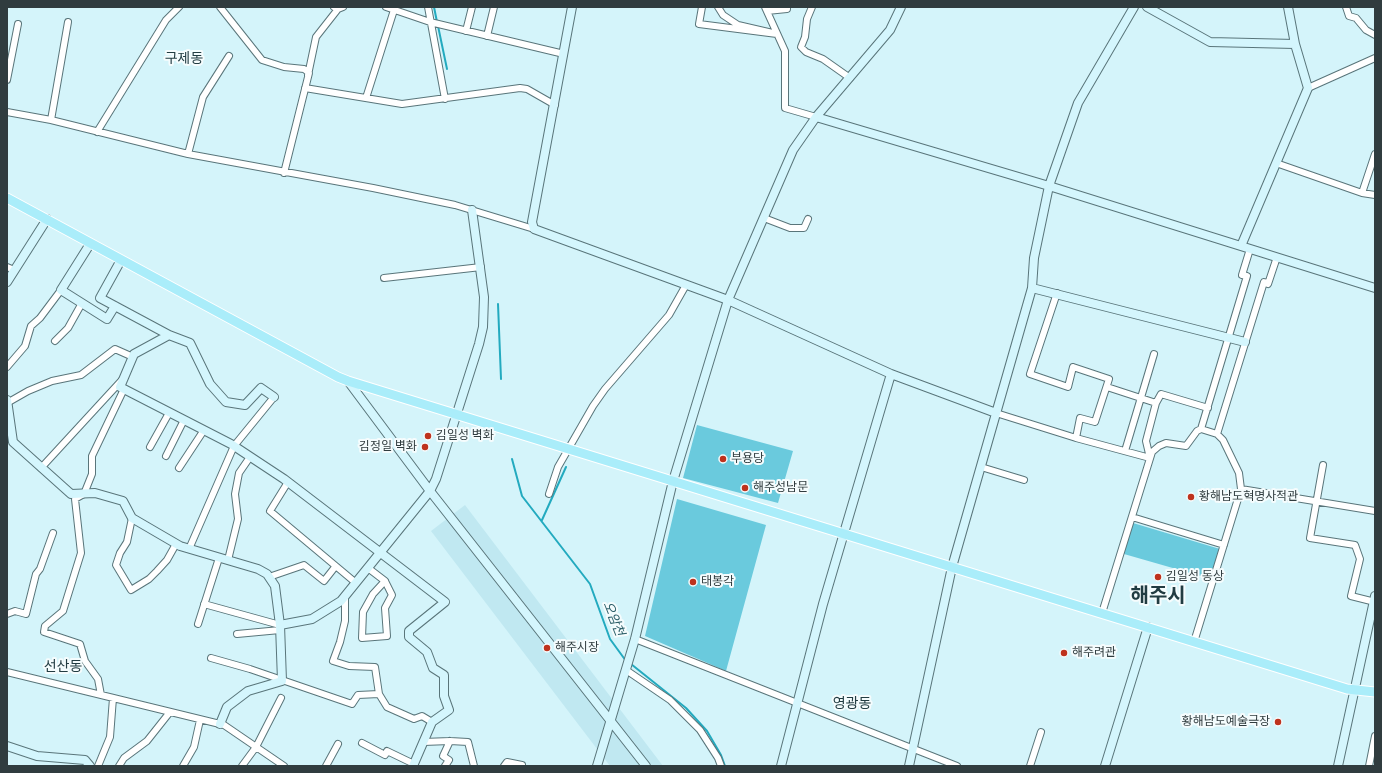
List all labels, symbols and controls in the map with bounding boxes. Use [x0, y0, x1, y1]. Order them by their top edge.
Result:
district label: 구제동 [165, 51, 203, 67]
place label: 김일성 벽화 [436, 429, 494, 443]
marker: 김일성 벽화 [423, 431, 433, 441]
place label: 김정일 벽화 [359, 440, 417, 454]
marker: 김정일 벽화 [420, 442, 430, 452]
place label: 부용당 [731, 452, 764, 466]
marker: 부용당 [718, 454, 728, 464]
place label: 해주성남문 [753, 481, 808, 495]
marker: 해주성남문 [740, 483, 750, 493]
place label: 황해남도혁명사적관 [1199, 490, 1298, 504]
marker: 황해남도혁명사적관 [1186, 492, 1196, 502]
place label: 김일성 동상 [1166, 570, 1224, 584]
marker: 김일성 동상 [1153, 572, 1163, 582]
place label: 태봉각 [701, 575, 734, 589]
marker: 태봉각 [688, 577, 698, 587]
district label: 해주시 [1130, 585, 1186, 609]
water label: 오암천 [599, 599, 627, 639]
place label: 해주시장 [555, 641, 599, 655]
marker: 해주시장 [542, 643, 552, 653]
place label: 해주려관 [1072, 646, 1116, 660]
marker: 해주려관 [1059, 648, 1069, 658]
district label: 선산동 [44, 659, 82, 675]
district label: 영광동 [833, 696, 871, 712]
place label: 황해남도예술극장 [1182, 715, 1270, 729]
marker: 황해남도예술극장 [1273, 717, 1283, 727]

